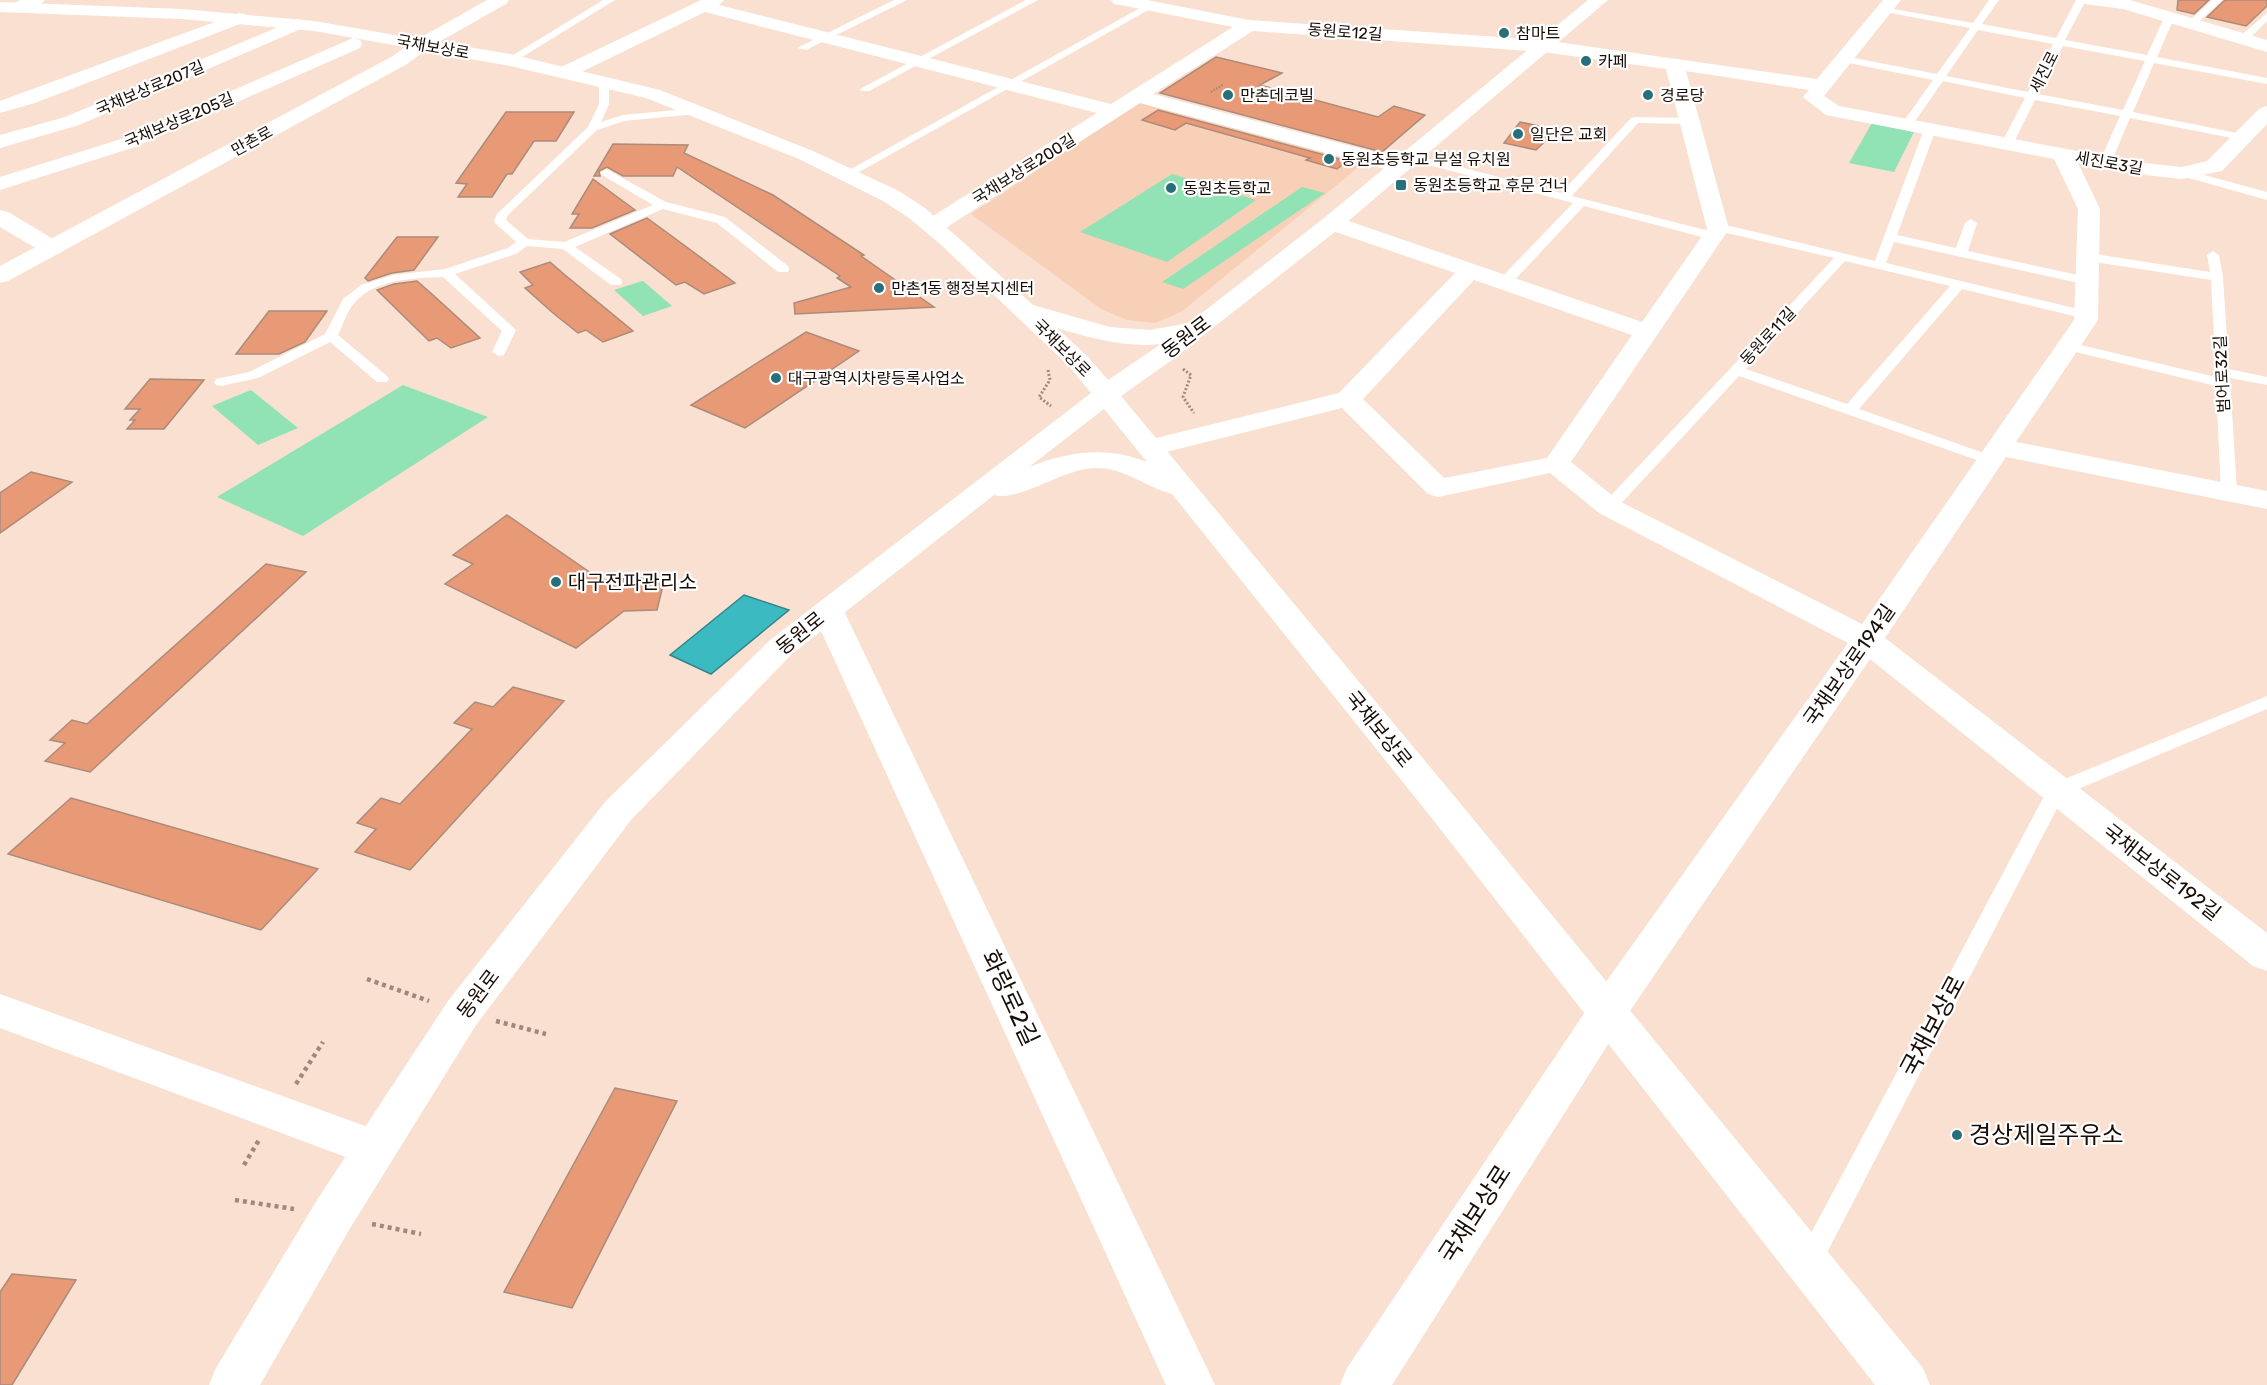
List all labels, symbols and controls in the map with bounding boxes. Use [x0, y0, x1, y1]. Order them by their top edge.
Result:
street label: 동원로12길 [1307, 20, 1383, 44]
place label: 참마트 [1516, 24, 1560, 43]
marker: 참마트 [1497, 26, 1511, 40]
street label: 국채보상로 [395, 31, 471, 63]
street label: 세진로 [2026, 48, 2063, 96]
place label: 카페 [1598, 52, 1627, 71]
marker: 카페 [1579, 54, 1593, 68]
street label: 국채보상로207길 [93, 57, 207, 119]
place label: 만촌데코빌 [1240, 86, 1314, 105]
place label: 경로당 [1660, 86, 1704, 105]
street label: 국채보상로205길 [121, 88, 237, 152]
marker: 만촌데코빌 [1221, 88, 1235, 102]
marker: 경로당 [1641, 88, 1655, 102]
street label: 만촌로 [228, 122, 276, 160]
place label: 일단은 교회 [1530, 125, 1608, 144]
marker: 일단은 교회 [1511, 127, 1525, 141]
street label: 국채보상로200길 [969, 130, 1079, 208]
street label: 세진로3길 [2074, 148, 2144, 178]
place label: 동원초등학교 부설 유치원 [1341, 150, 1511, 169]
marker: 동원초등학교 부설 유치원 [1322, 152, 1336, 166]
place label: 동원초등학교 후문 건너 [1413, 176, 1568, 195]
marker: 동원초등학교 후문 건너 [1394, 178, 1408, 192]
place label: 동원초등학교 [1183, 179, 1271, 198]
marker: 동원초등학교 [1164, 181, 1178, 195]
place label: 만촌1동 행정복지센터 [891, 279, 1034, 298]
marker: 만촌1동 행정복지센터 [872, 281, 886, 295]
street label: 동원로11길 [1736, 303, 1800, 369]
street label: 동원로 [1157, 311, 1215, 363]
street label: 국채보상로 [1029, 315, 1095, 381]
street label: 범어로32길 [2210, 335, 2234, 413]
place label: 대구광역시차량등록사업소 [788, 369, 965, 388]
marker: 대구광역시차량등록사업소 [769, 371, 783, 385]
place label: 대구전파관리소 [568, 570, 697, 594]
marker: 대구전파관리소 [549, 575, 563, 589]
street label: 국채보상로194길 [1798, 600, 1900, 730]
street label: 동원로 [771, 606, 829, 660]
street label: 국채보상로 [1341, 686, 1417, 772]
street label: 국채보상로192길 [2098, 819, 2226, 925]
street label: 화랑로2길 [976, 946, 1044, 1050]
street label: 동원로 [452, 965, 504, 1023]
street label: 국채보상로 [1895, 971, 1971, 1081]
place label: 경상제일주유소 [1969, 1121, 2124, 1149]
marker: 경상제일주유소 [1950, 1128, 1964, 1142]
street label: 국채보상로 [1433, 1160, 1517, 1268]

